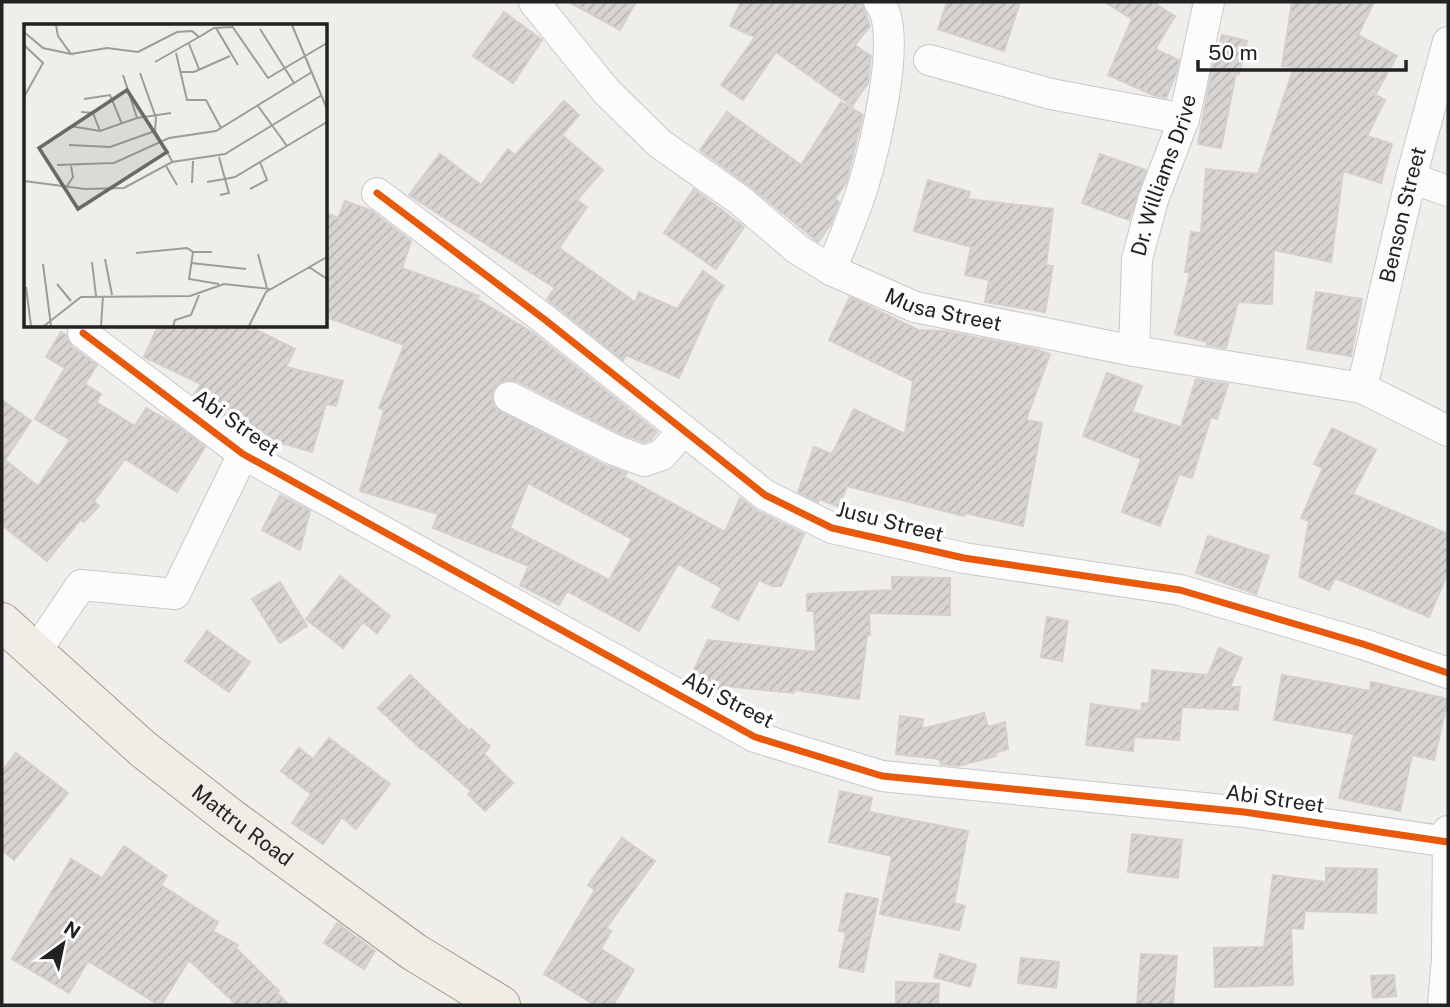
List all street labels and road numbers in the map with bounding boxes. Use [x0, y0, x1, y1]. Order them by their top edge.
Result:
street label: Dr. Williams Drive [1125, 92, 1201, 259]
street label: Benson Street [1374, 144, 1431, 285]
street label: Musa Street [881, 282, 1004, 336]
street label: Abi Street [189, 384, 284, 461]
street label: Jusu Street [834, 496, 946, 547]
street label: Abi Street [678, 666, 778, 733]
street label: Mattru Road [187, 779, 298, 871]
street label: Abi Street [1224, 779, 1326, 818]

